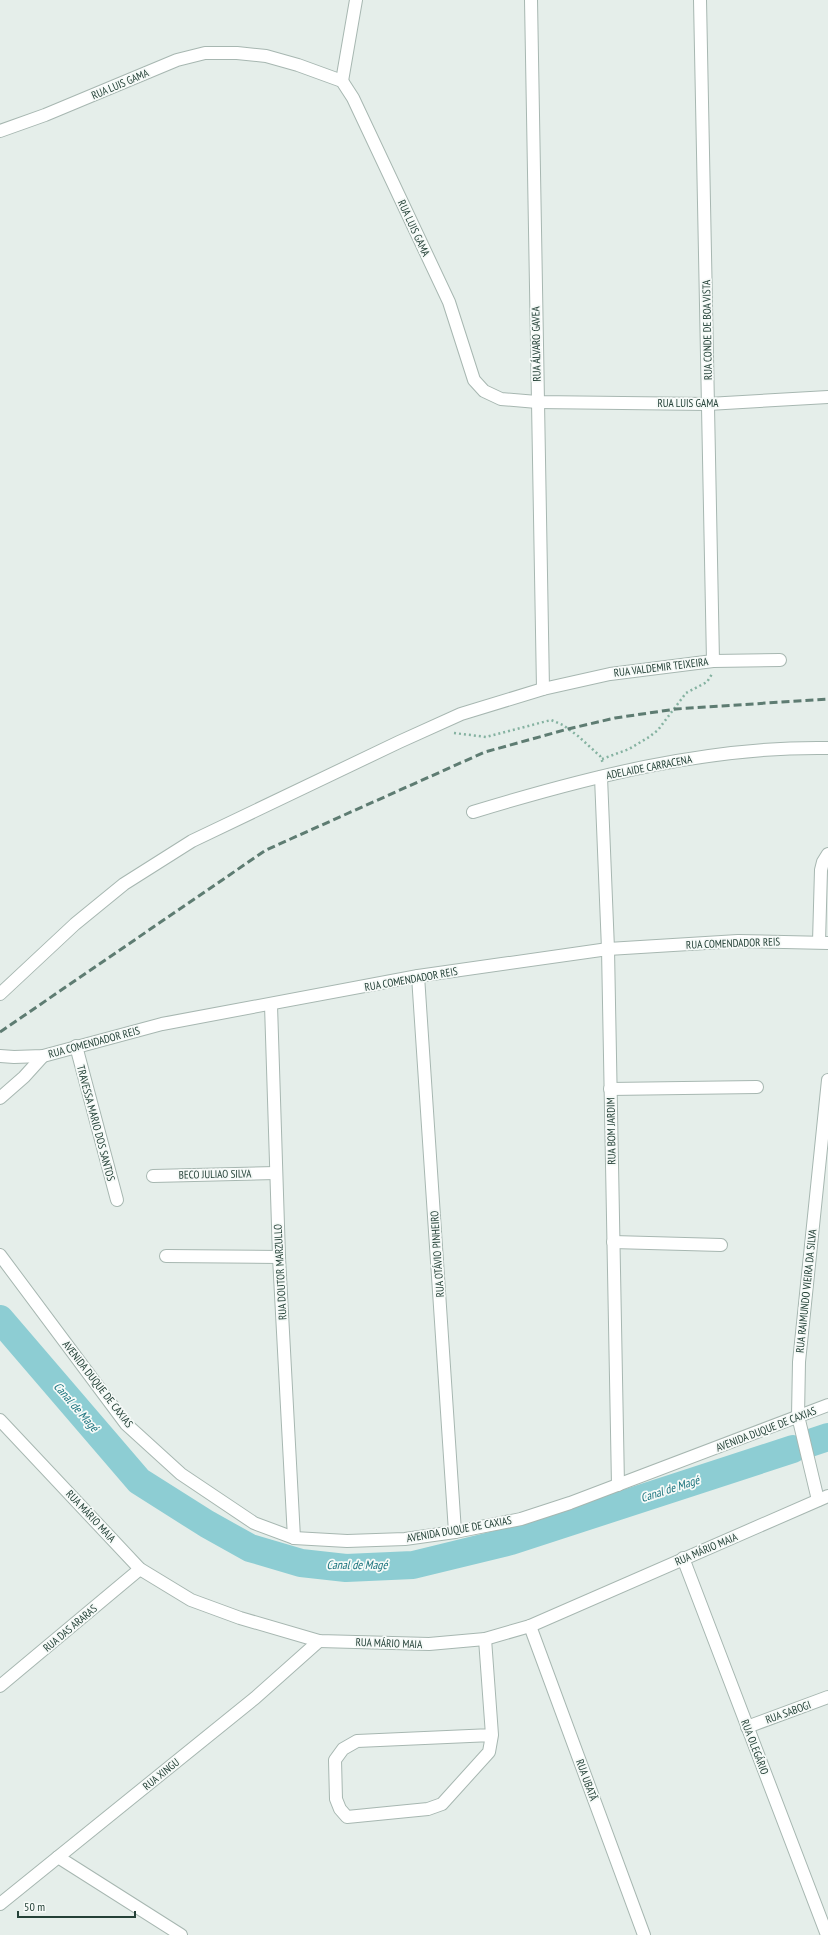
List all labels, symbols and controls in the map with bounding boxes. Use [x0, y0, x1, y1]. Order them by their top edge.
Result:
street label: RUA LUIS GAMA [89, 65, 151, 102]
street label: RUA LUIS GAMA [395, 197, 434, 259]
street label: RUA CONDE DE BOA VISTA [699, 279, 715, 380]
street label: RUA ÁLVARO GAVEA [528, 306, 544, 382]
street label: RUA LUIS GAMA [658, 396, 719, 410]
street label: RUA VALDEMIR TEIXEIRA [613, 654, 710, 680]
street label: ADELAIDE CARRACENA [605, 752, 694, 782]
street label: RUA COMENDADOR REIS [686, 934, 781, 952]
street label: RUA COMENDADOR REIS [363, 964, 459, 994]
street label: RUA COMENDADOR REIS [47, 1023, 142, 1061]
street label: TRAVESSA MARIO DOS SANTOS [74, 1063, 118, 1183]
street label: RUA BOM JARDIM [603, 1097, 619, 1165]
street label: BECO JULIAO SILVA [179, 1166, 252, 1182]
street label: RUA OTÁVIO PINHEIRO [427, 1210, 447, 1298]
street label: RUA DOUTOR MARZULLO [270, 1224, 290, 1320]
street label: RUA RAIMUNDO VIEIRA DA SILVA [793, 1228, 820, 1353]
street label: AVENIDA DUQUE DE CAXIAS [60, 1338, 137, 1431]
water label: Canal de Magé [51, 1379, 103, 1435]
street label: AVENIDA DUQUE DE CAXIAS [714, 1403, 819, 1455]
water label: Canal de Magé [639, 1472, 702, 1505]
street label: RUA MÁRIO MAIA [63, 1487, 119, 1546]
street label: AVENIDA DUQUE DE CAXIAS [405, 1513, 513, 1545]
street label: RUA MÁRIO MAIA [673, 1529, 740, 1568]
water label: Canal de Magé [327, 1557, 388, 1572]
street label: RUA DAS ARARAS [40, 1601, 100, 1655]
street label: RUA MÁRIO MAIA [355, 1635, 423, 1651]
street label: RUA SABOGI [763, 1697, 813, 1727]
street label: RUA OLEGÁRIO [738, 1717, 772, 1777]
street label: RUA XINGU [140, 1755, 182, 1793]
street label: RUA UBATÃ [573, 1757, 601, 1803]
scale bar [18, 1893, 135, 1919]
text: 50 m [24, 1899, 45, 1914]

